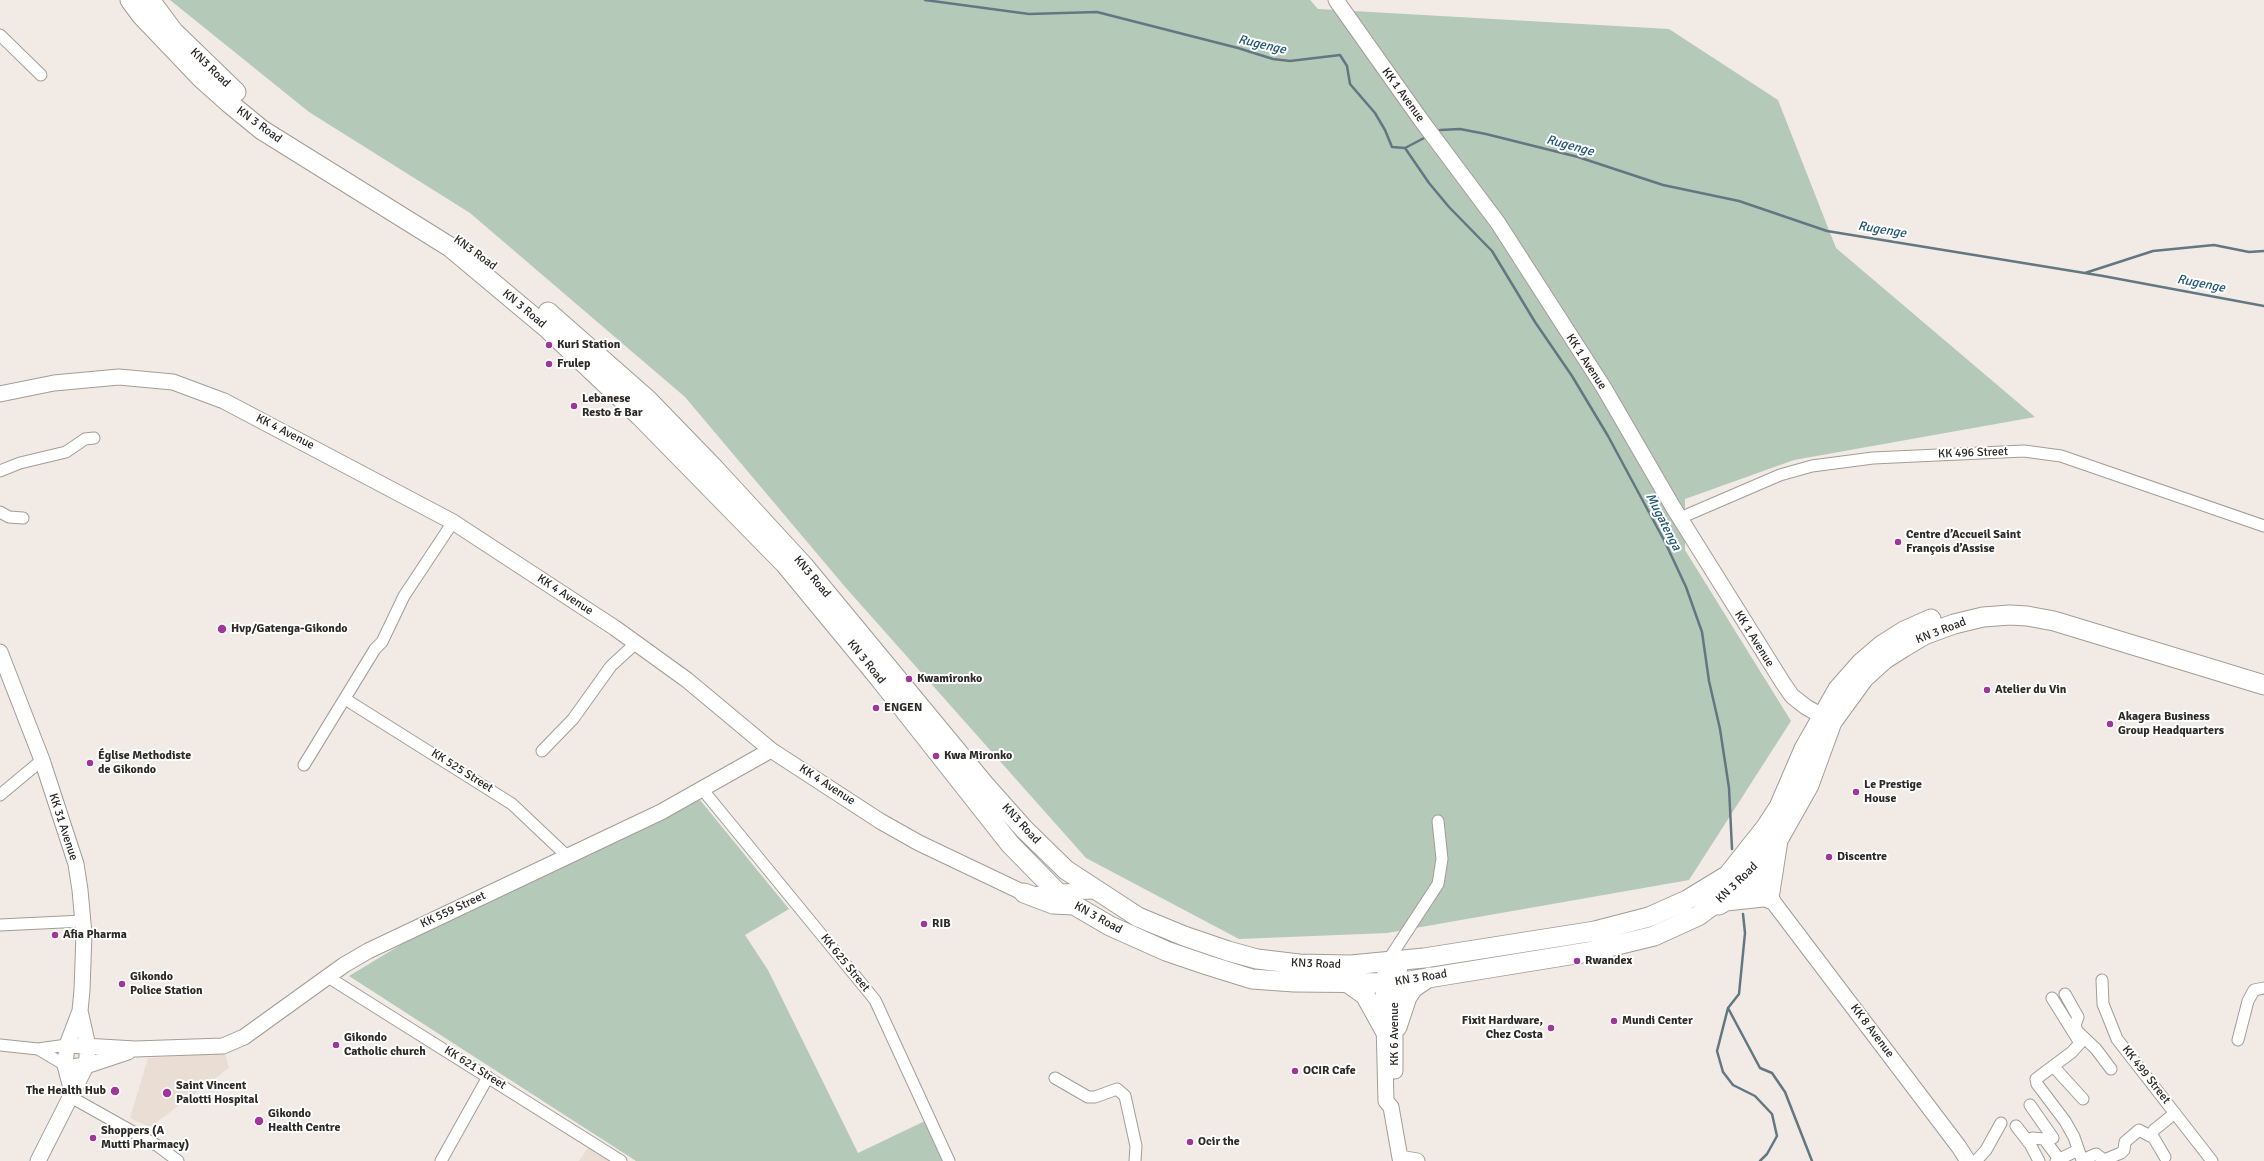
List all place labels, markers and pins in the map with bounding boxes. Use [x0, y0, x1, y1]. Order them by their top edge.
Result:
place label: Kuri Station [557, 338, 620, 352]
marker: Kuri Station [544, 340, 554, 350]
place label: Frulep [557, 357, 591, 371]
marker: Frulep [544, 359, 554, 369]
place label: Lebanese Resto & Bar [582, 392, 643, 420]
marker: Lebanese Resto & Bar [569, 401, 579, 411]
place label: Centre d’Accueil Saint François d’Assise [1906, 528, 2021, 556]
marker: Centre d’Accueil Saint François d’Assise [1893, 537, 1903, 547]
place label: Hvp/Gatenga-Gikondo [231, 622, 348, 636]
marker: Hvp/Gatenga-Gikondo [216, 623, 228, 635]
place label: Kwamironko [917, 672, 982, 686]
marker: Kwamironko [904, 674, 914, 684]
place label: Atelier du Vin [1995, 683, 2066, 697]
marker: Atelier du Vin [1982, 685, 1992, 695]
place label: ENGEN [884, 701, 922, 715]
marker: ENGEN [871, 703, 881, 713]
place label: Akagera Business Group Headquarters [2118, 710, 2224, 738]
marker: Akagera Business Group Headquarters [2105, 719, 2115, 729]
place label: Église Methodiste de Gikondo [98, 749, 191, 777]
place label: Kwa Mironko [944, 749, 1012, 763]
marker: Kwa Mironko [931, 751, 941, 761]
marker: Église Methodiste de Gikondo [85, 758, 95, 768]
place label: Le Prestige House [1864, 778, 1922, 806]
marker: Le Prestige House [1851, 787, 1861, 797]
place label: Discentre [1837, 850, 1887, 864]
marker: Discentre [1824, 852, 1834, 862]
place label: RIB [932, 917, 951, 931]
marker: RIB [919, 919, 929, 929]
place label: Afia Pharma [63, 928, 127, 942]
marker: Afia Pharma [50, 930, 60, 940]
place label: Rwandex [1585, 954, 1632, 968]
marker: Rwandex [1572, 956, 1582, 966]
place label: Gikondo Police Station [130, 970, 203, 998]
marker: Gikondo Police Station [117, 979, 127, 989]
place label: Fixit Hardware, Chez Costa [1462, 1014, 1543, 1042]
place label: Mundi Center [1622, 1014, 1693, 1028]
marker: Mundi Center [1609, 1016, 1619, 1026]
marker: Fixit Hardware, Chez Costa [1546, 1023, 1556, 1033]
place label: Gikondo Catholic church [344, 1031, 426, 1059]
marker: Gikondo Catholic church [331, 1040, 341, 1050]
place label: OCIR Cafe [1303, 1064, 1356, 1078]
marker: OCIR Cafe [1290, 1066, 1300, 1076]
place label: Saint Vincent Palotti Hospital [176, 1079, 258, 1107]
place label: The Health Hub [26, 1084, 106, 1098]
marker: The Health Hub [109, 1085, 121, 1097]
marker: Saint Vincent Palotti Hospital [161, 1087, 173, 1099]
place label: Gikondo Health Centre [268, 1107, 340, 1135]
marker: Gikondo Health Centre [253, 1115, 265, 1127]
place label: Shoppers (A Mutti Pharmacy) [101, 1124, 189, 1152]
marker: Shoppers (A Mutti Pharmacy) [88, 1133, 98, 1143]
place label: Ocir the [1198, 1135, 1240, 1149]
marker: Ocir the [1185, 1137, 1195, 1147]

